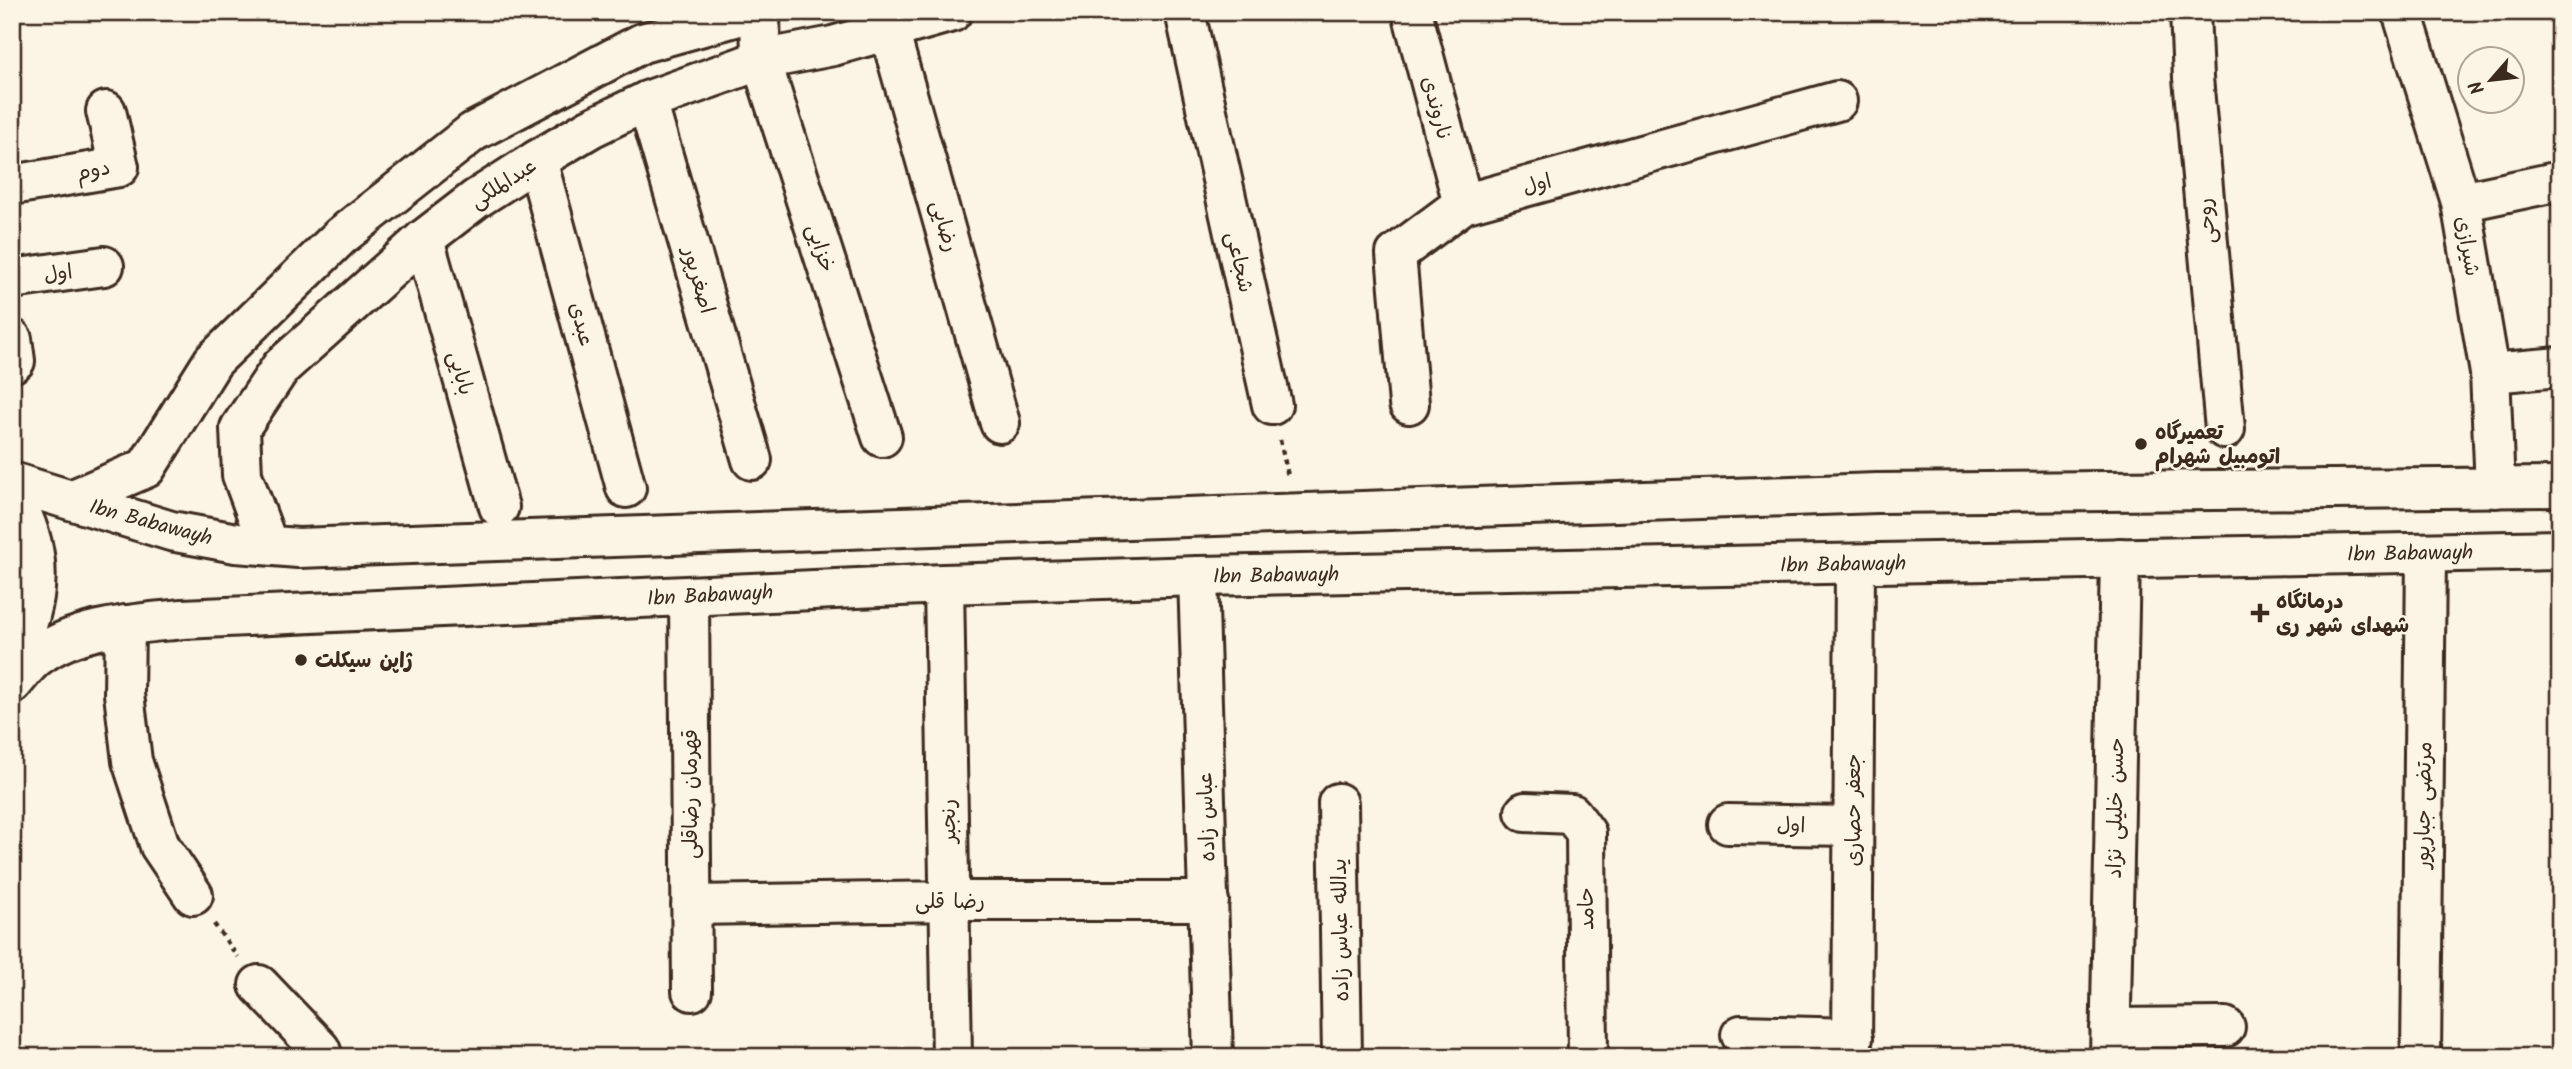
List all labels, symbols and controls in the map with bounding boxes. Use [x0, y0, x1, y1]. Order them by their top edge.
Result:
north arrow [2456, 46, 2526, 116]
street label: ناروندی [1411, 73, 1460, 144]
text: N [2462, 75, 2494, 99]
street label: عبدالملکی [464, 150, 544, 218]
street label: دوم [73, 152, 113, 191]
street label: اول [1519, 166, 1556, 205]
street label: رضایی [920, 197, 967, 256]
street label: روحی [2189, 197, 2226, 245]
street label: شیرازی [2445, 214, 2488, 279]
street label: خزایی [796, 220, 843, 277]
street label: شجاعی [1216, 229, 1262, 296]
street label: اصغرپور [672, 241, 723, 318]
street label: اول [42, 256, 75, 293]
street label: عبدی [559, 299, 602, 350]
street label: بابایی [438, 348, 482, 399]
place label: تعمیرگاه اتومبیل شهرام [2155, 417, 2280, 474]
marker: تعمیرگاه اتومبیل شهرام [2133, 436, 2149, 452]
street label: Ibn Babawayh [85, 491, 216, 556]
street label: Ibn Babawayh [2347, 537, 2473, 572]
street label: Ibn Babawayh [1780, 548, 1906, 583]
street label: Ibn Babawayh [1213, 559, 1339, 594]
street label: Ibn Babawayh [646, 577, 774, 616]
place label: درمانگاه شهدای شهر ری [2276, 586, 2409, 643]
marker: درمانگاه شهدای شهر ری [2250, 603, 2270, 623]
place label: ژاپن سیکلت [315, 645, 413, 678]
marker: ژاپن سیکلت [293, 652, 309, 668]
street label: قهرمان رضاقلی [675, 729, 708, 859]
street label: حسن خلیلی نژاد [2099, 737, 2134, 879]
street label: مرتضی جبارپور [2407, 741, 2442, 871]
street label: جعفر حصاری [1838, 754, 1871, 866]
street label: عباس زاده [1189, 772, 1226, 862]
street label: رنجبر [933, 799, 966, 845]
street label: اول [1776, 810, 1806, 843]
street label: یدالله عباس زاده [1324, 858, 1359, 1002]
street label: رضا قلی [915, 886, 985, 919]
street label: حامد [1571, 888, 1604, 930]

